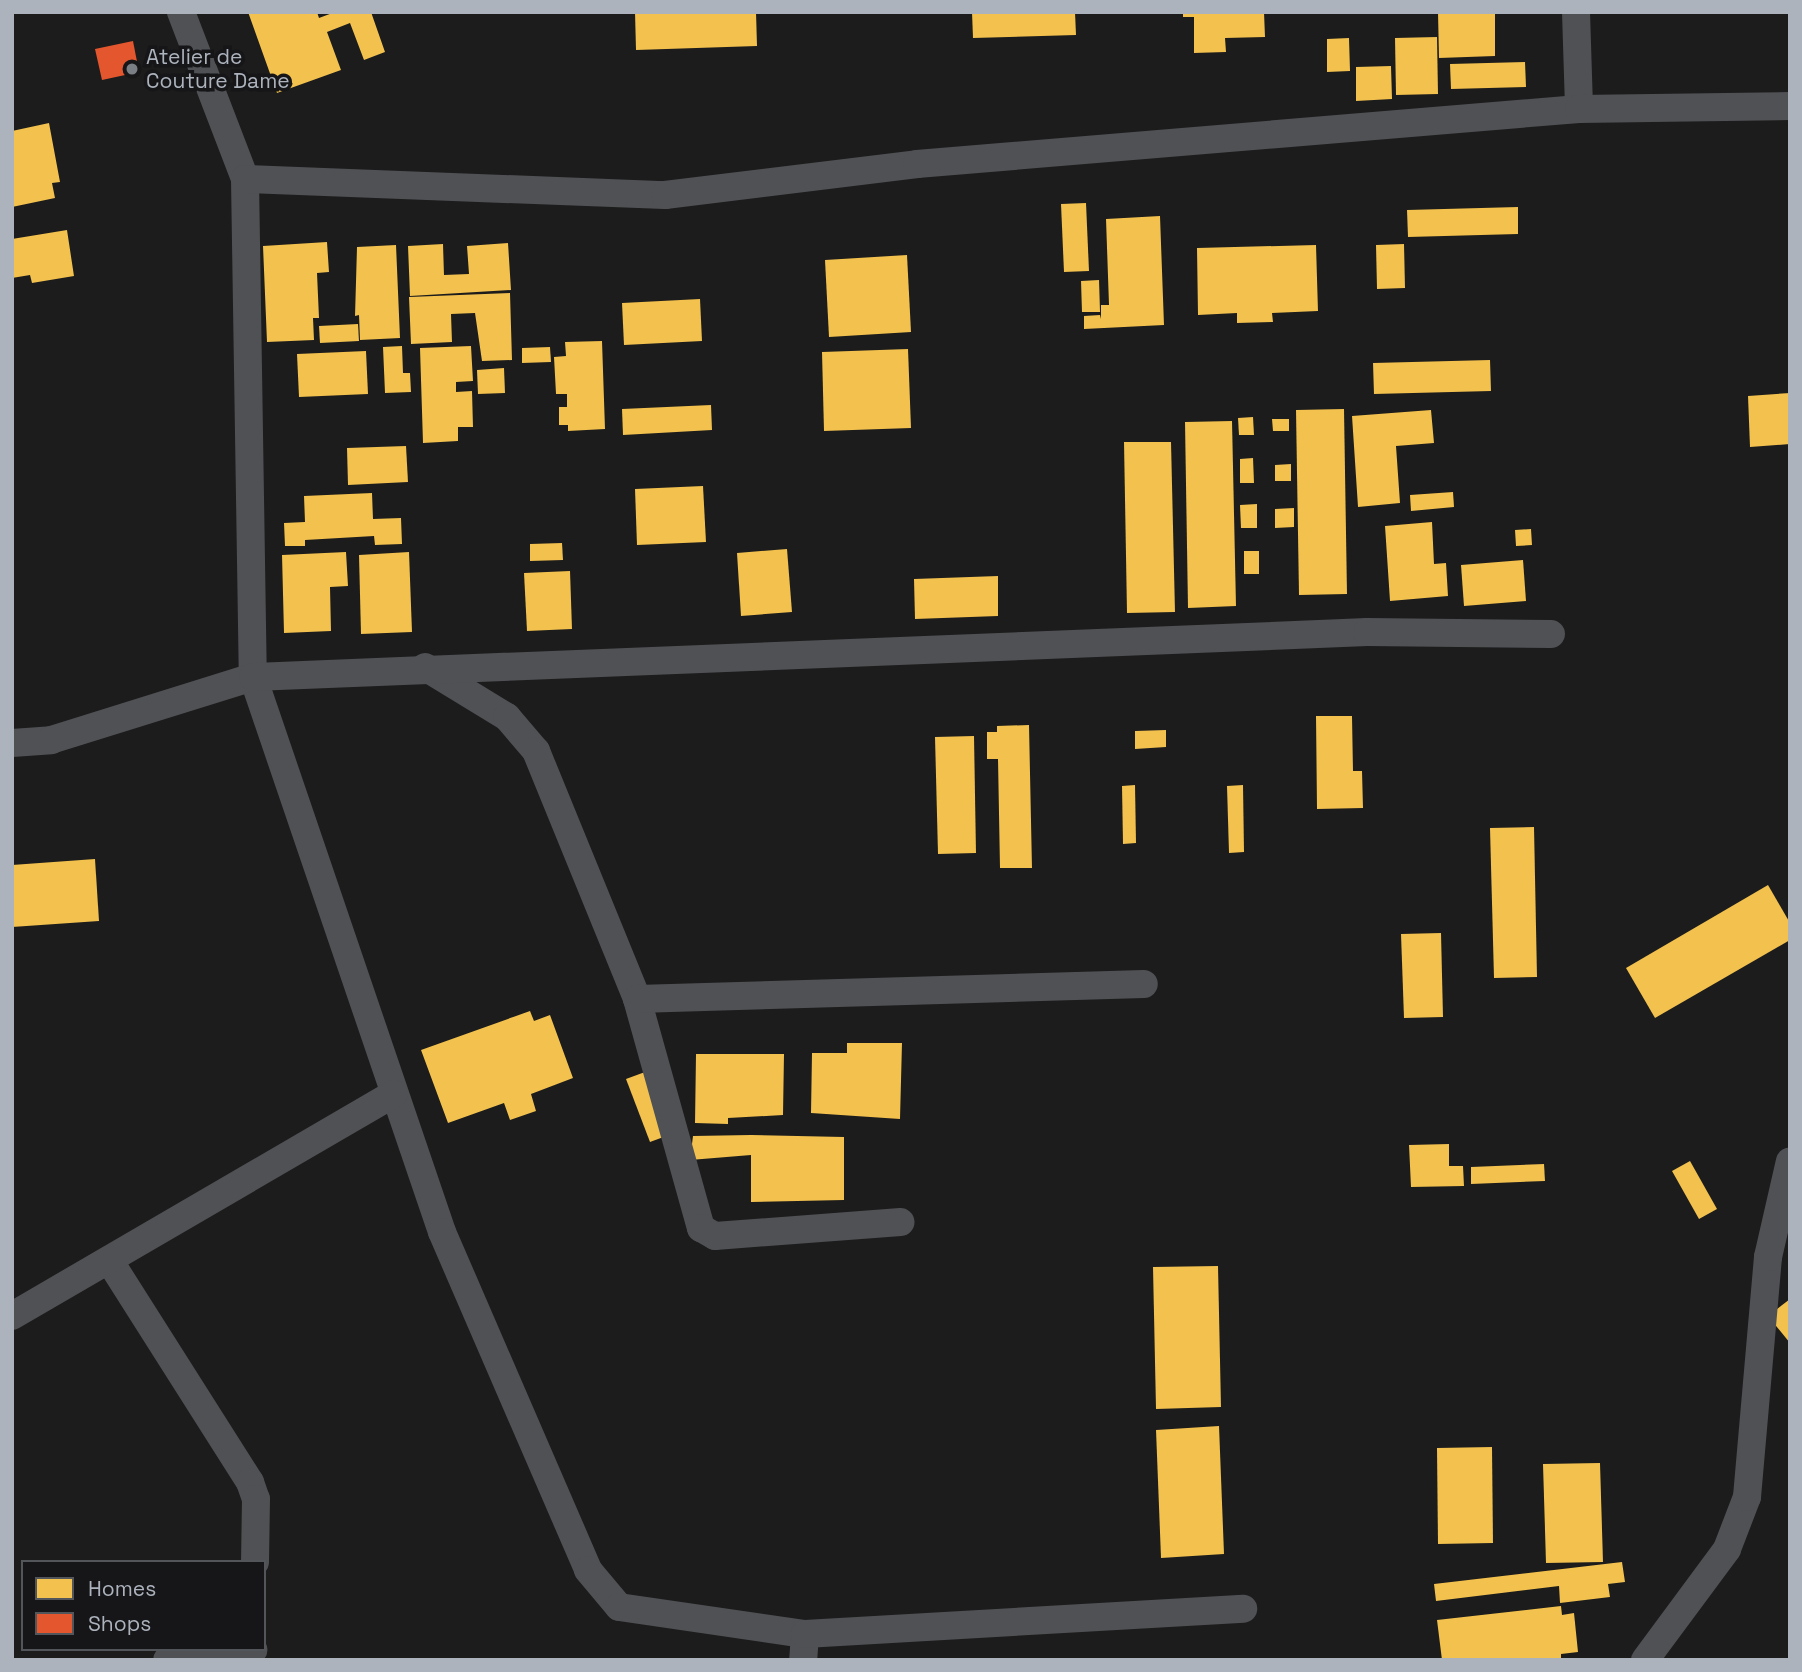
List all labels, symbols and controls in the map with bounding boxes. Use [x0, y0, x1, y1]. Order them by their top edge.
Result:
place label: Atelier de Couture Dame [146, 44, 290, 94]
marker: Atelier de Couture Dame [124, 61, 140, 77]
legend [21, 1560, 266, 1651]
text: Homes [88, 1575, 156, 1602]
text: Shops [88, 1610, 151, 1637]

